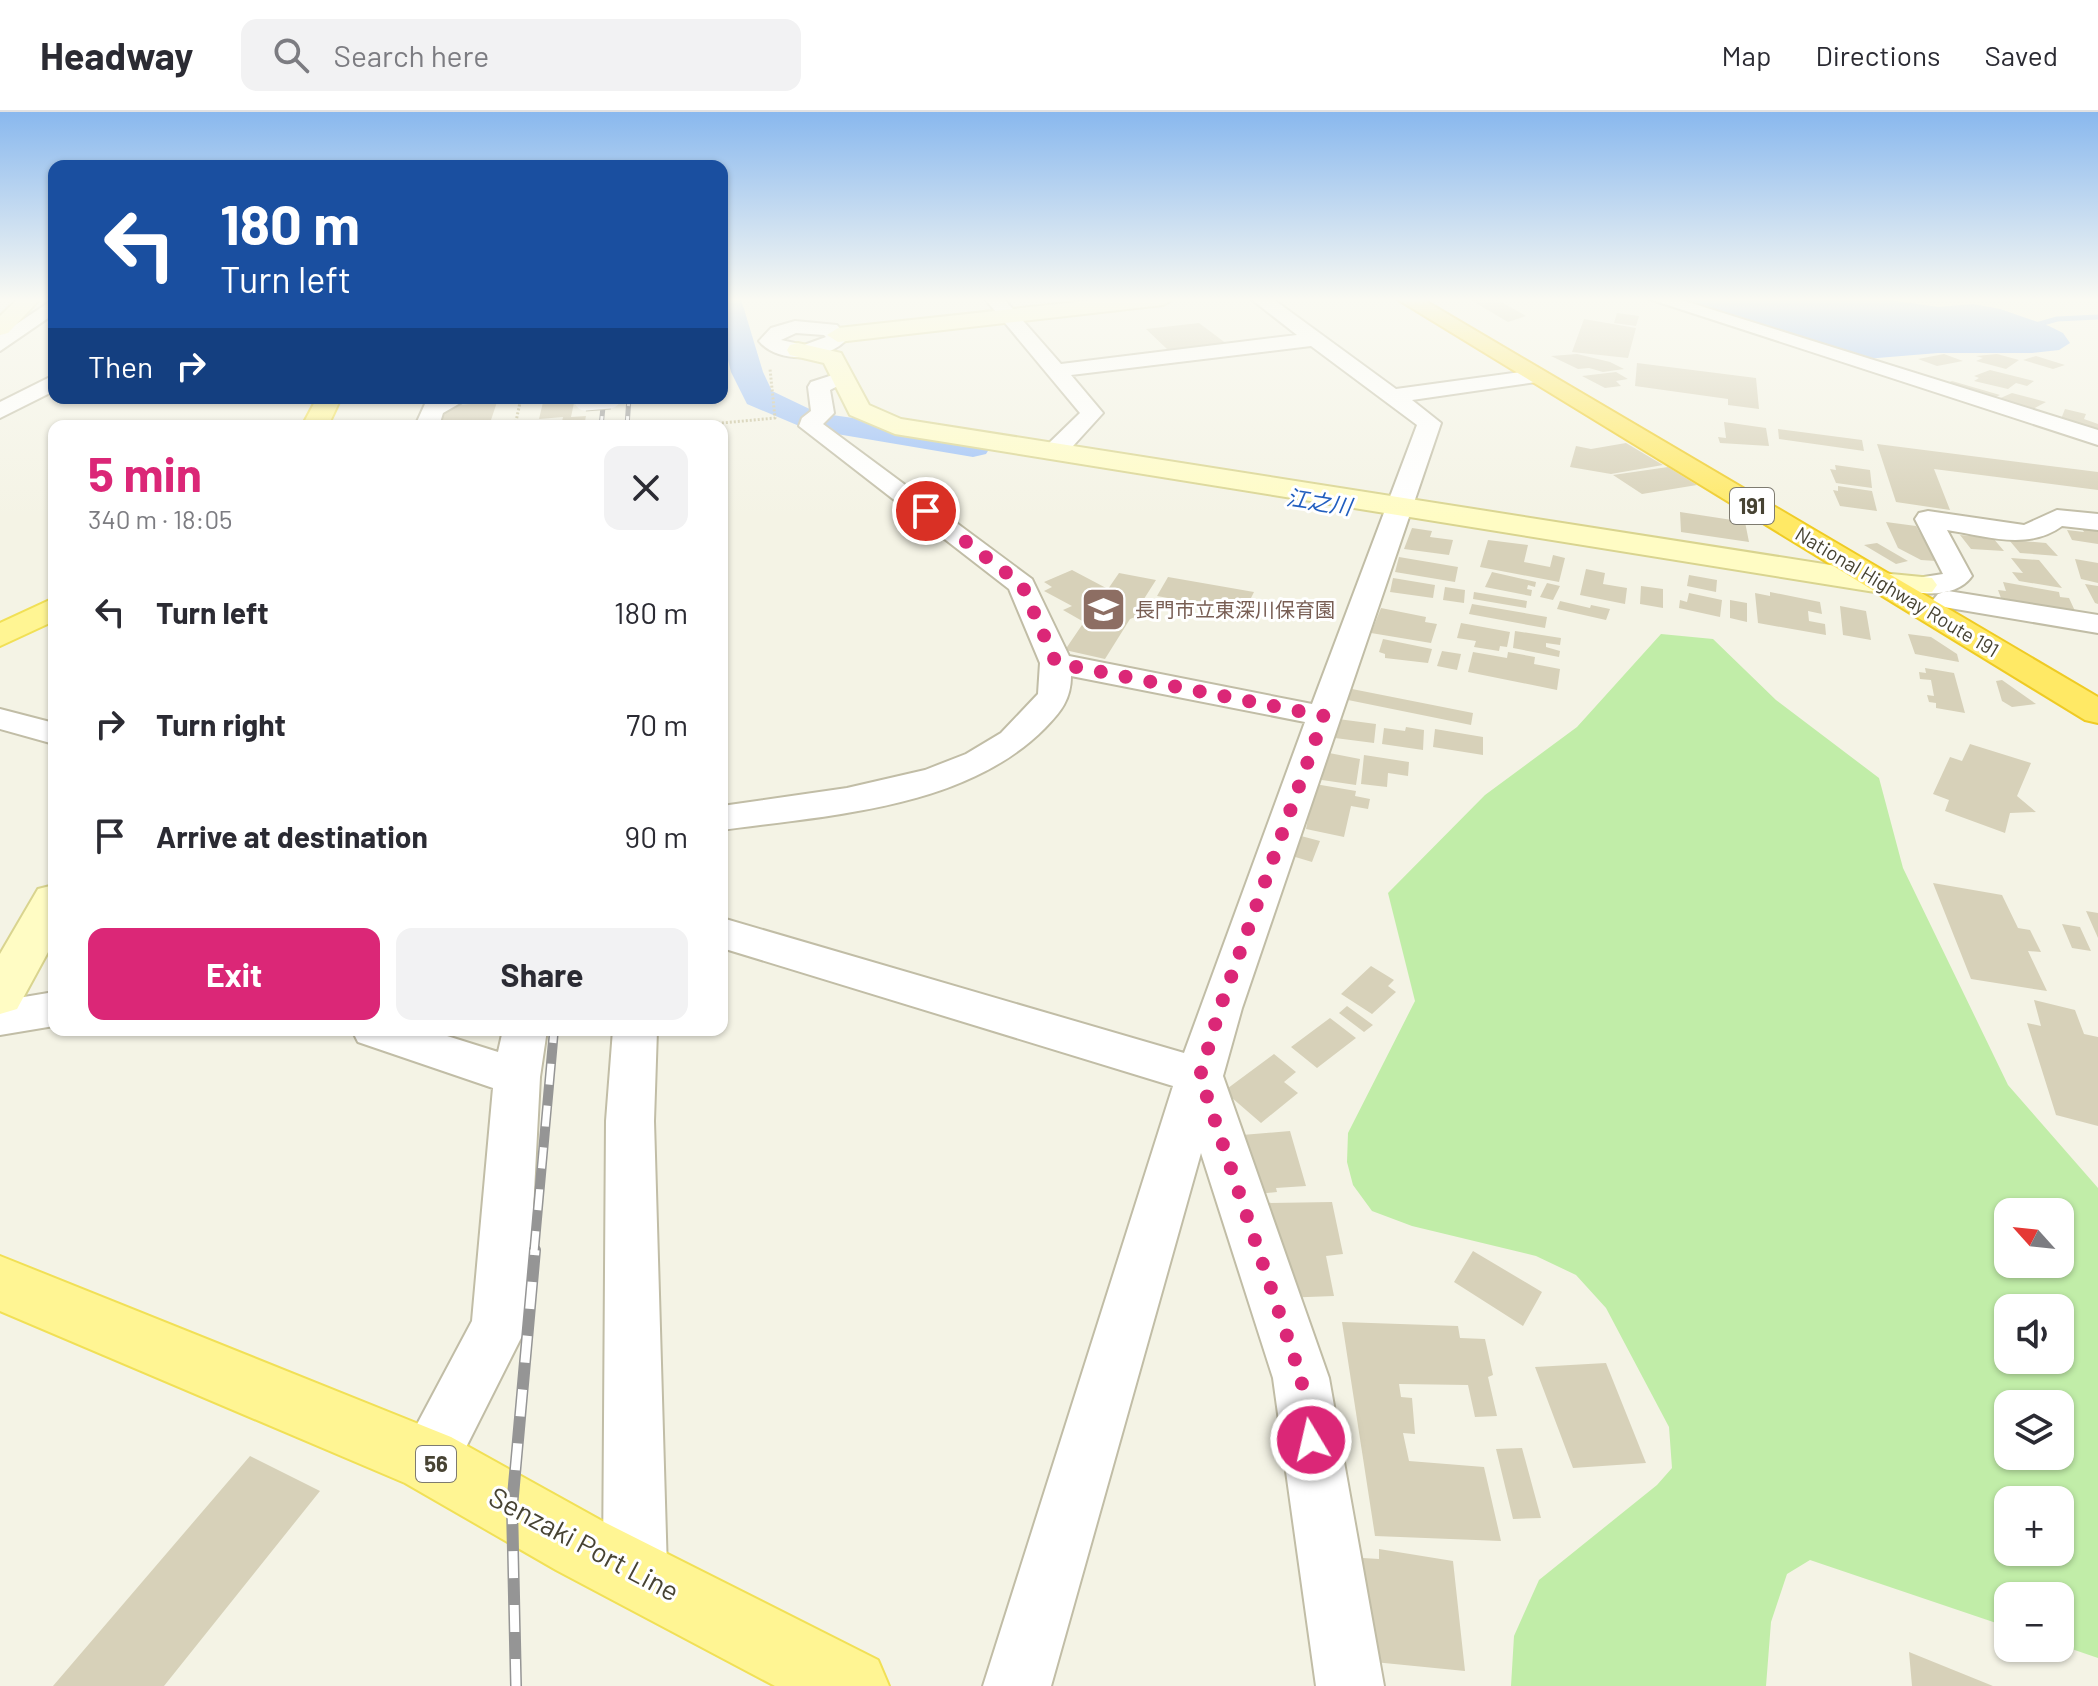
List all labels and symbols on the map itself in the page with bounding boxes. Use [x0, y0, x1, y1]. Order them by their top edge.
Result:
pin [892, 477, 960, 545]
water label: 江之川 [1285, 483, 1356, 519]
road number: 191 [1730, 488, 1774, 524]
street label: National Highway Route 191 [1791, 521, 2004, 661]
school or university icon: 長門市立東深川保育園 [1080, 586, 1128, 634]
place label: 長門市立東深川保育園 [1135, 597, 1335, 621]
north arrow [1994, 1198, 2074, 1278]
position arrow [1269, 1398, 1353, 1482]
road number: 56 [416, 1446, 456, 1482]
street label: Senzaki Port Line [484, 1479, 685, 1608]

